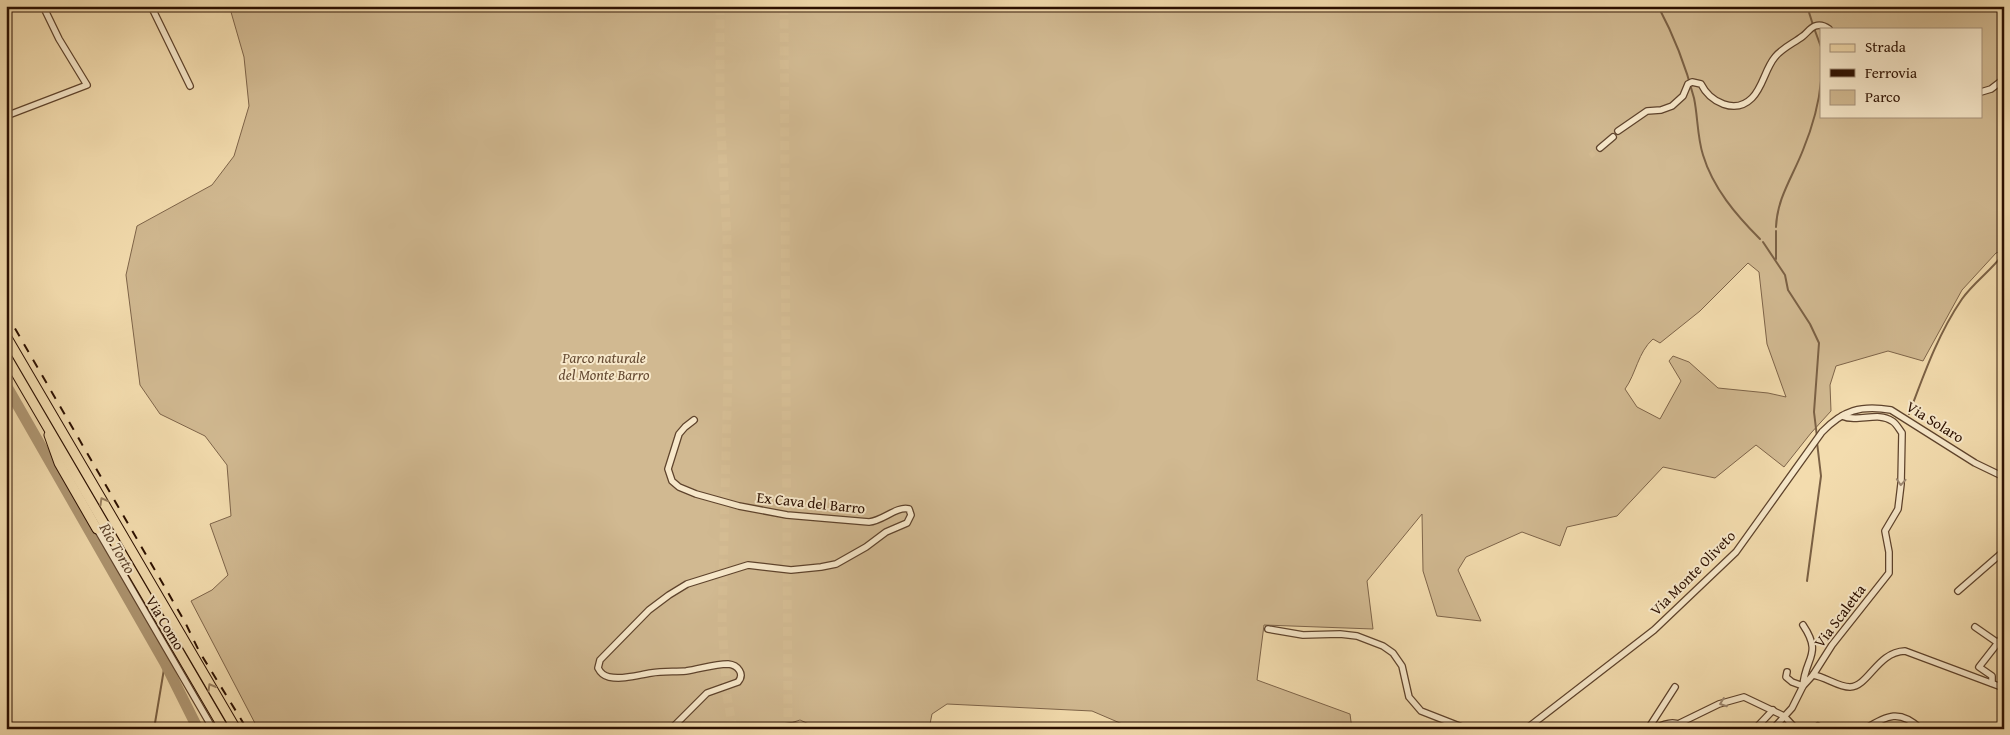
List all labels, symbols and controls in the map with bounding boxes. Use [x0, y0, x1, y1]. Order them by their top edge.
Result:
legend [1820, 28, 1982, 118]
text: Strada [1865, 36, 1906, 57]
text: Ferrovia [1865, 62, 1917, 83]
text: Parco [1865, 86, 1901, 107]
park label: Parco naturale del Monte Barro [558, 347, 650, 385]
street label: Via Solaro [1902, 396, 1968, 448]
one-way arrow [1895, 478, 1906, 486]
street label: Ex Cava del Barro [756, 486, 867, 519]
one-way arrow [100, 497, 110, 506]
water label: Rio Torto [93, 517, 142, 578]
street label: Via Monte Oliveto [1645, 525, 1740, 620]
street label: Via Scaletta [1809, 580, 1870, 652]
street label: Via Como [141, 592, 190, 654]
one-way arrow [207, 683, 217, 692]
one-way arrow [1720, 697, 1728, 707]

